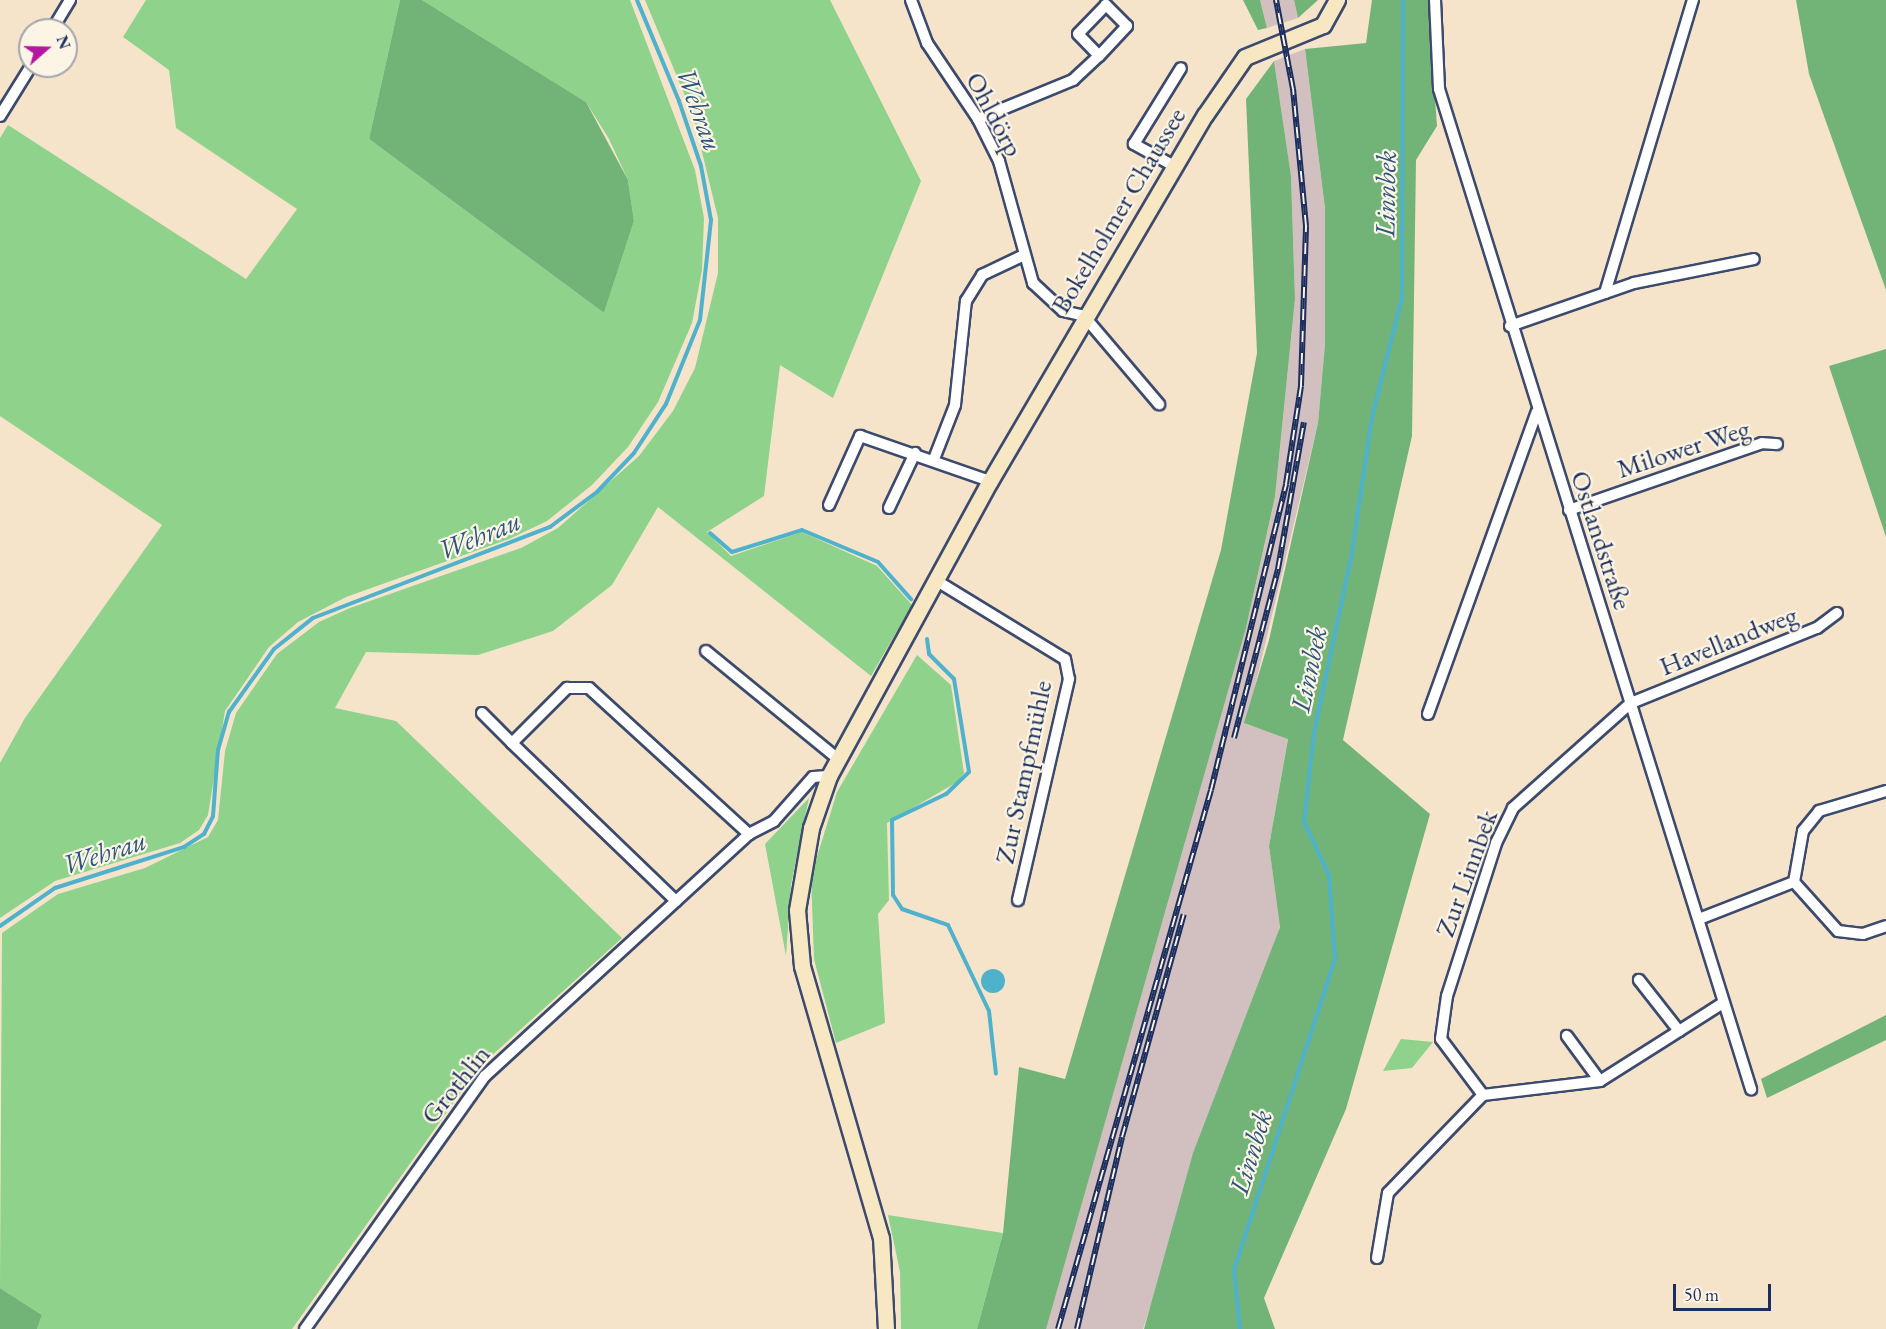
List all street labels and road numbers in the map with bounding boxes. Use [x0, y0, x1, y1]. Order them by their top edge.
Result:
street label: Ohldörp [959, 66, 1031, 162]
street label: Bokelholmer Chaussee [1044, 101, 1192, 319]
street label: Milower Weg [1613, 411, 1753, 485]
street label: Ostlandstraße [1564, 466, 1640, 614]
street label: Havellandweg [1654, 598, 1802, 682]
street label: Zur Stampfmühle [988, 677, 1058, 867]
street label: Zur Linnbek [1428, 805, 1504, 941]
street label: Grothlin [414, 1038, 496, 1130]

